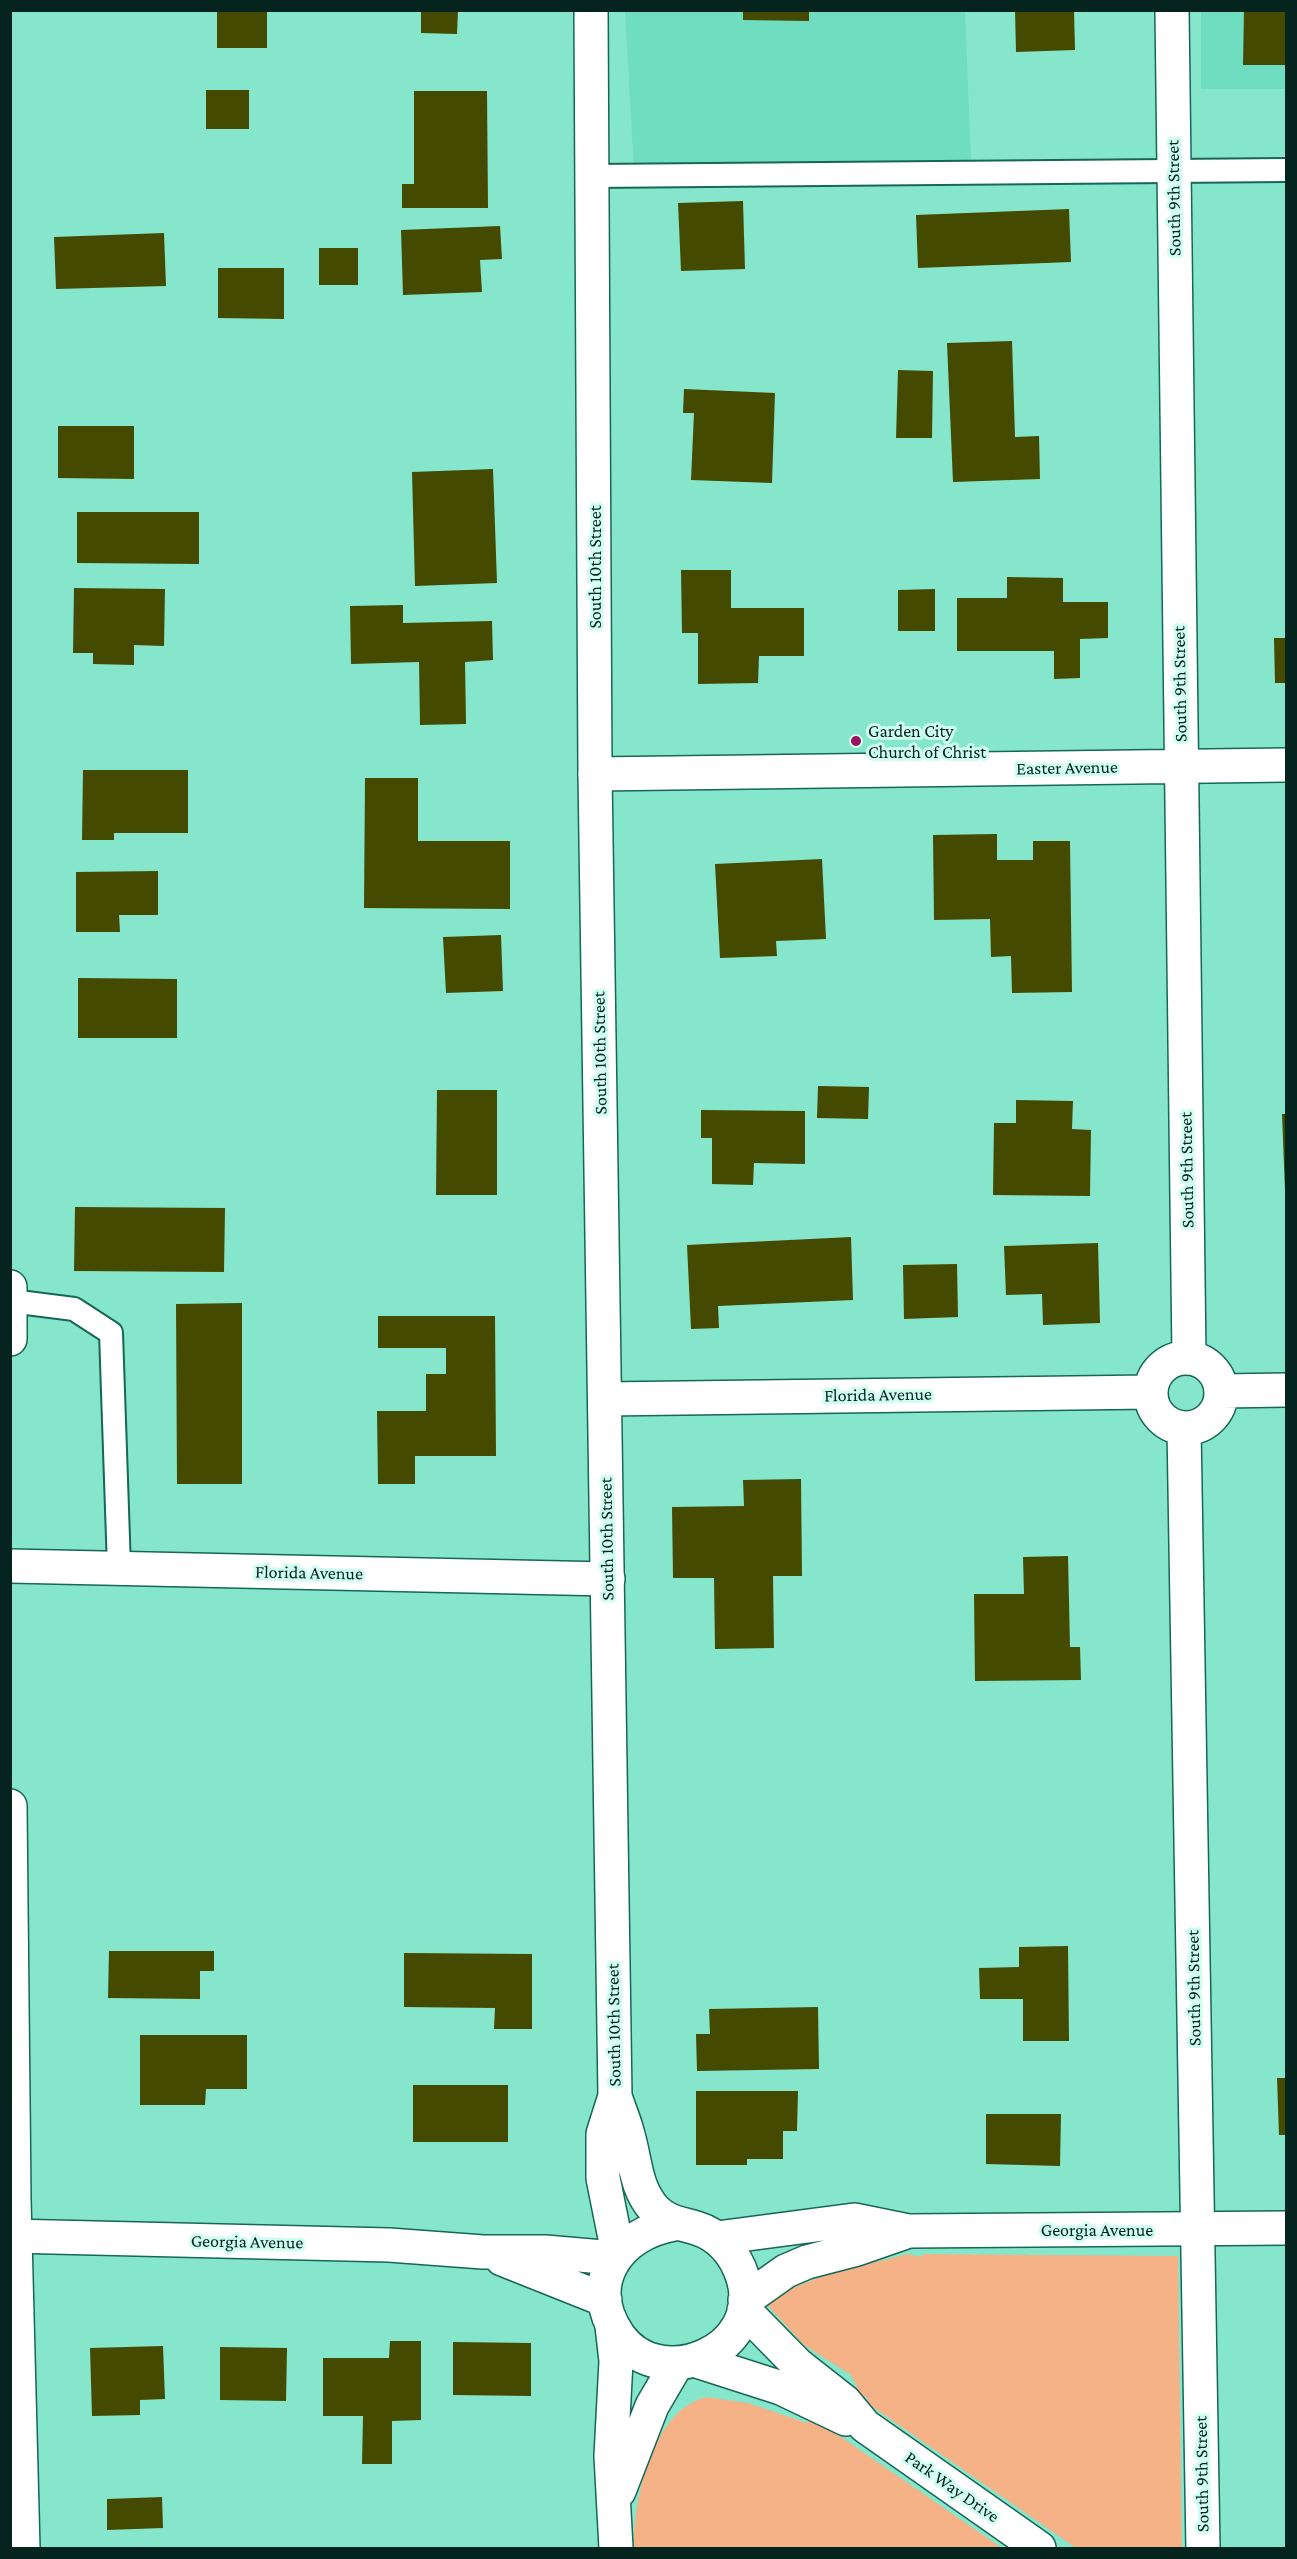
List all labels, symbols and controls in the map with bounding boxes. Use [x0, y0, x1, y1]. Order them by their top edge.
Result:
street label: South 9th Street [1162, 140, 1186, 256]
street label: South 10th Street [584, 505, 606, 629]
street label: South 9th Street [1168, 626, 1192, 742]
place label: Garden City Church of Christ [868, 720, 986, 762]
marker: Garden City Church of Christ [849, 734, 863, 748]
street label: Easter Avenue [1016, 756, 1118, 780]
street label: South 10th Street [588, 991, 612, 1115]
street label: South 9th Street [1175, 1112, 1199, 1228]
street label: Florida Avenue [824, 1383, 932, 1407]
street label: South 10th Street [595, 1477, 619, 1601]
street label: Florida Avenue [255, 1561, 363, 1585]
street label: South 9th Street [1182, 1930, 1206, 2046]
street label: South 10th Street [602, 1963, 626, 2087]
street label: Georgia Avenue [1041, 2219, 1153, 2241]
street label: Georgia Avenue [191, 2230, 303, 2254]
street label: South 9th Street [1190, 2416, 1214, 2532]
street label: Park Way Drive [901, 2447, 1003, 2527]

